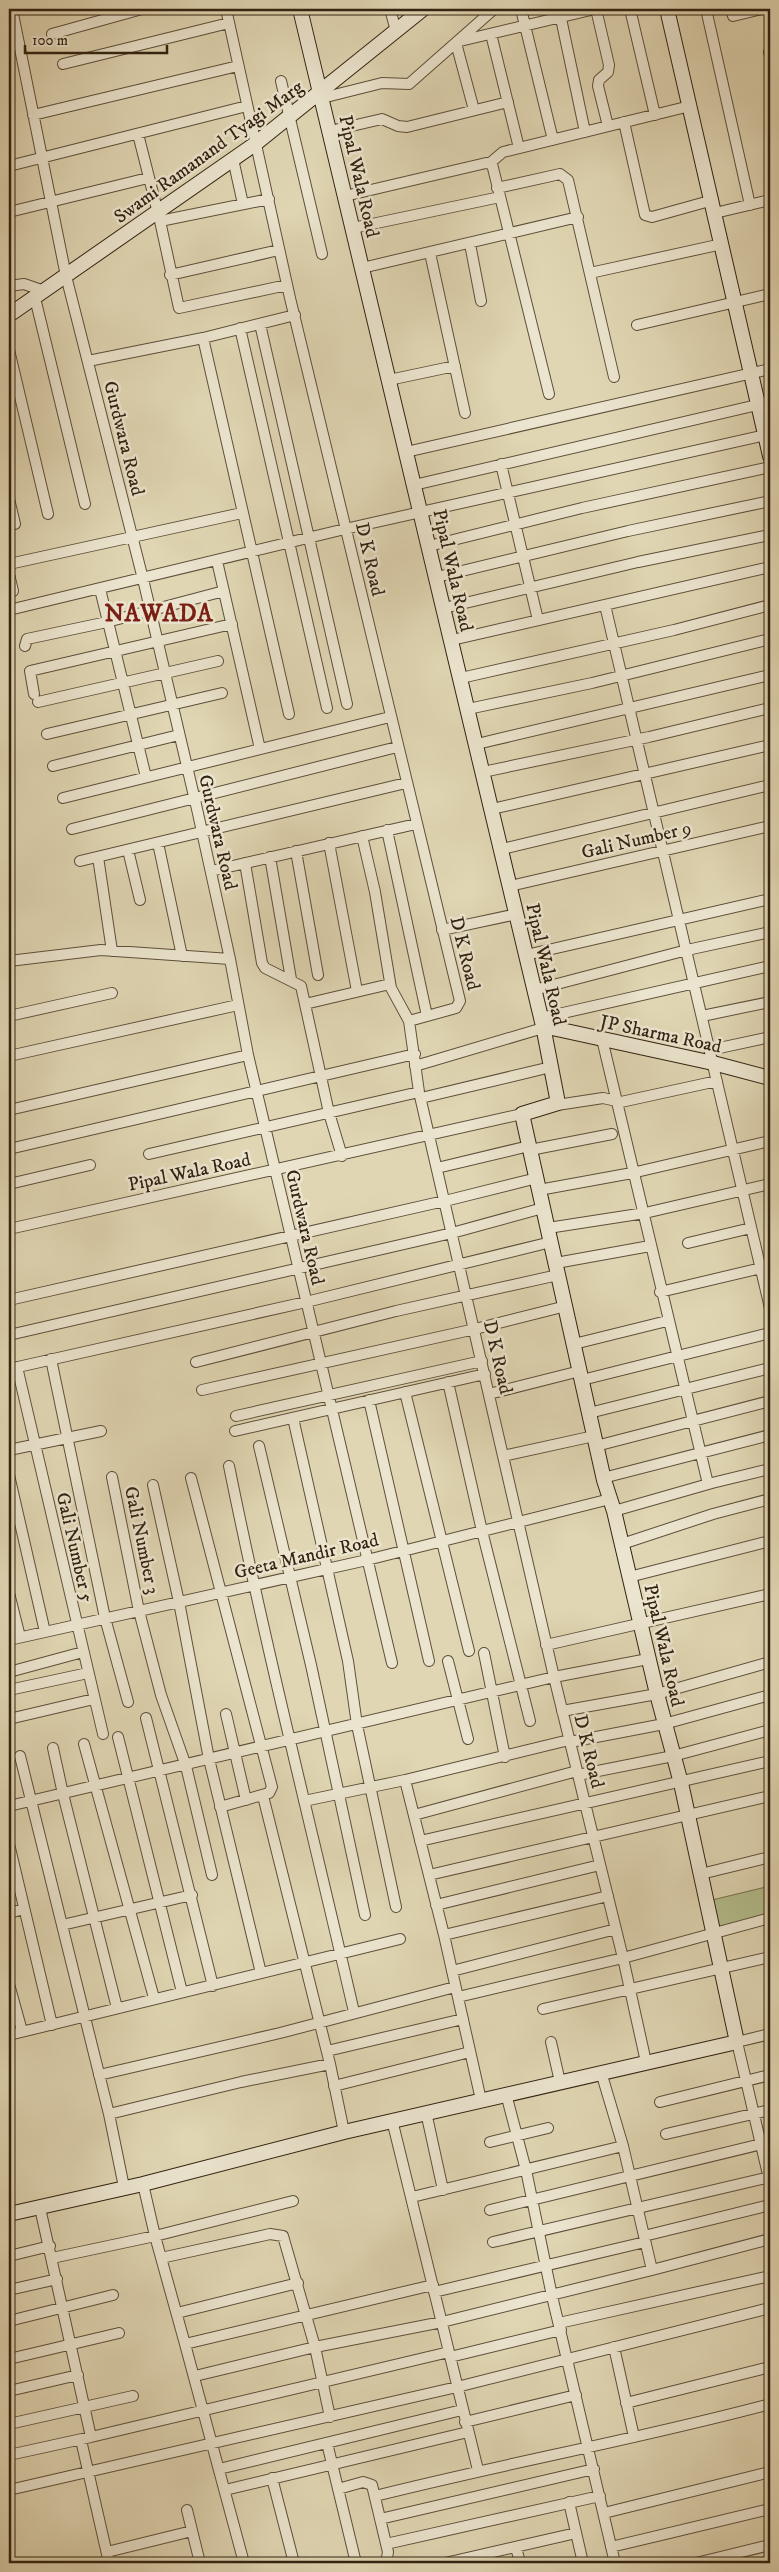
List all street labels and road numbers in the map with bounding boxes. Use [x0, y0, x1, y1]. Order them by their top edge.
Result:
street label: Swami Ramanand Tyagi Marg [110, 75, 309, 229]
street label: Pipal Wala Road [333, 113, 384, 240]
street label: Gurdwara Road [98, 379, 149, 499]
street label: Pipal Wala Road [427, 507, 478, 634]
street label: D K Road [350, 520, 389, 599]
street label: Gurdwara Road [193, 772, 242, 893]
street label: Gali Number 9 [579, 817, 693, 864]
street label: Pipal Wala Road [520, 901, 571, 1028]
street label: D K Road [444, 914, 485, 993]
street label: JP Sharma Road [596, 1010, 724, 1059]
street label: Pipal Wala Road [126, 1148, 253, 1197]
street label: Gurdwara Road [280, 1167, 329, 1288]
street label: D K Road [478, 1318, 517, 1397]
street label: Gali Number 3 [119, 1484, 164, 1596]
street label: Gali Number 5 [51, 1490, 98, 1605]
street label: Geeta Mandir Road [232, 1529, 381, 1584]
street label: Pipal Wala Road [638, 1582, 689, 1709]
street label: D K Road [568, 1712, 609, 1791]

